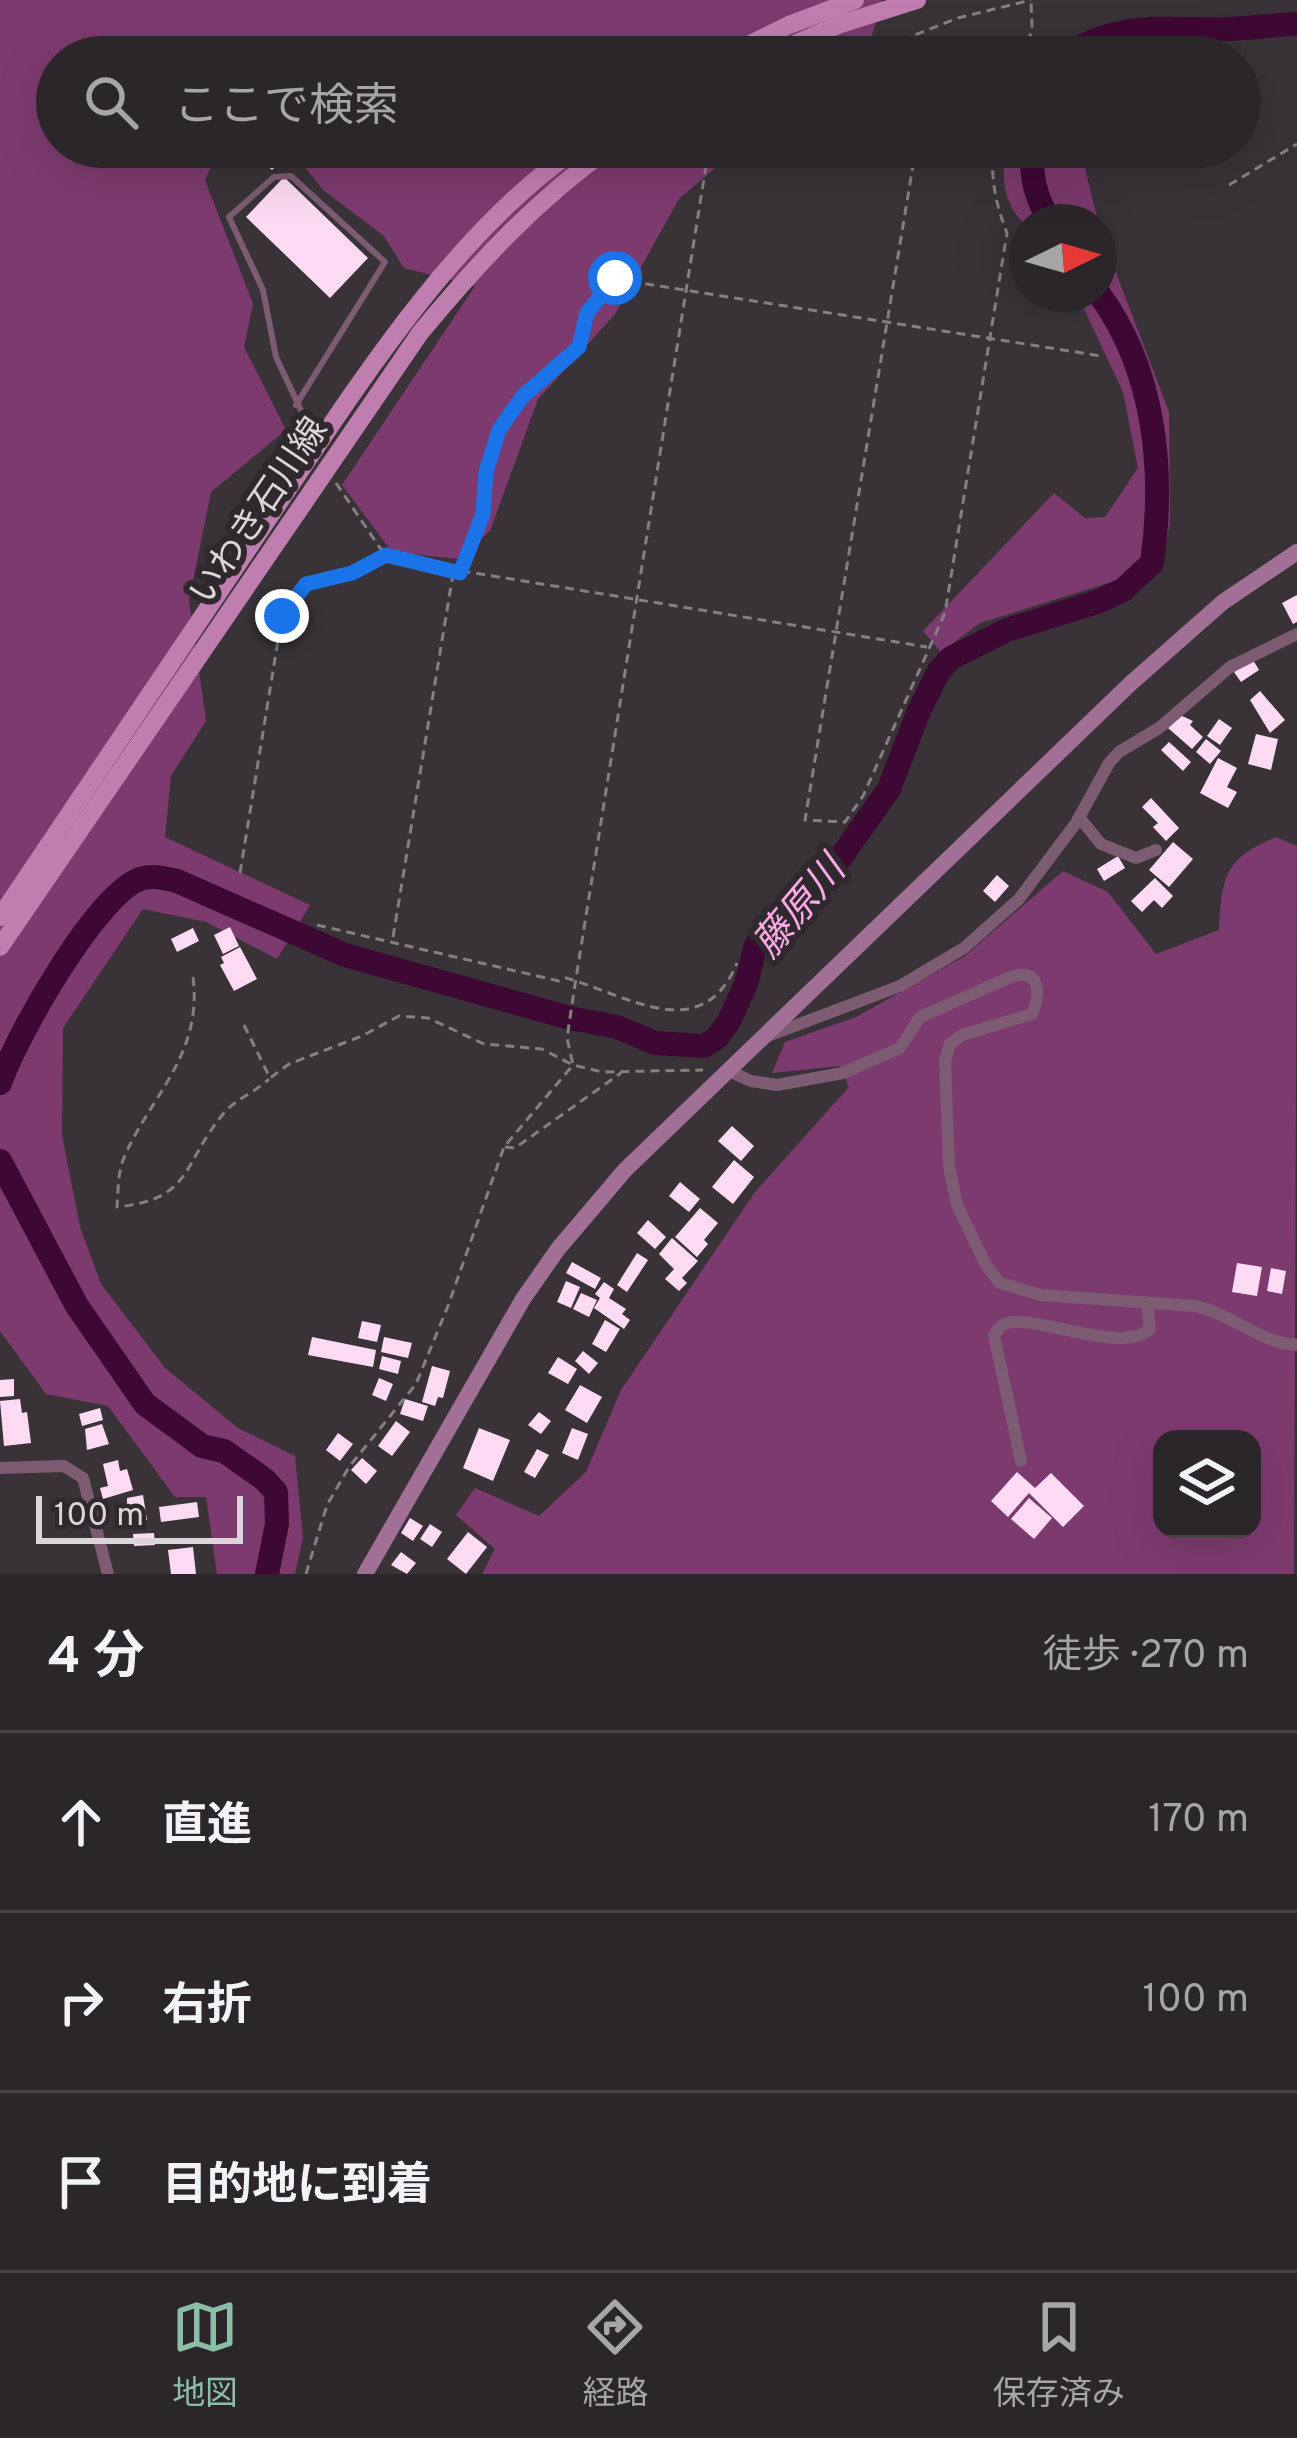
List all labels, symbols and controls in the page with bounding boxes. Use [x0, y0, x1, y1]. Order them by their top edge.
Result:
search box [36, 36, 1261, 168]
icon: search [78, 69, 144, 135]
text: ここで検索 [174, 80, 399, 137]
north arrow [1009, 204, 1117, 312]
route start [588, 251, 642, 305]
street label: いわき石川線 [181, 410, 340, 615]
route end [255, 589, 309, 643]
water label: 藤原川 [745, 845, 860, 969]
map controls [1153, 1430, 1261, 1538]
button: layers [1153, 1430, 1261, 1538]
scale bar [36, 1490, 243, 1543]
text: 100 m [54, 1496, 144, 1538]
text: 4 分 [48, 1627, 145, 1692]
text: 徒歩 · 270 m [1043, 1633, 1249, 1682]
icon: ahead [48, 1789, 114, 1855]
text: 170 m [1148, 1797, 1249, 1846]
text: 直進 [162, 1799, 252, 1856]
icon: right [48, 1969, 114, 2035]
text: 100 m [1142, 1977, 1249, 2026]
text: 右折 [162, 1979, 252, 2036]
icon: arrive [48, 2149, 114, 2215]
text: 目的地に到着 [162, 2159, 432, 2216]
tab: 地図 [172, 2294, 238, 2417]
tab: 経路 [582, 2294, 648, 2417]
tab: 保存済み [993, 2294, 1125, 2417]

